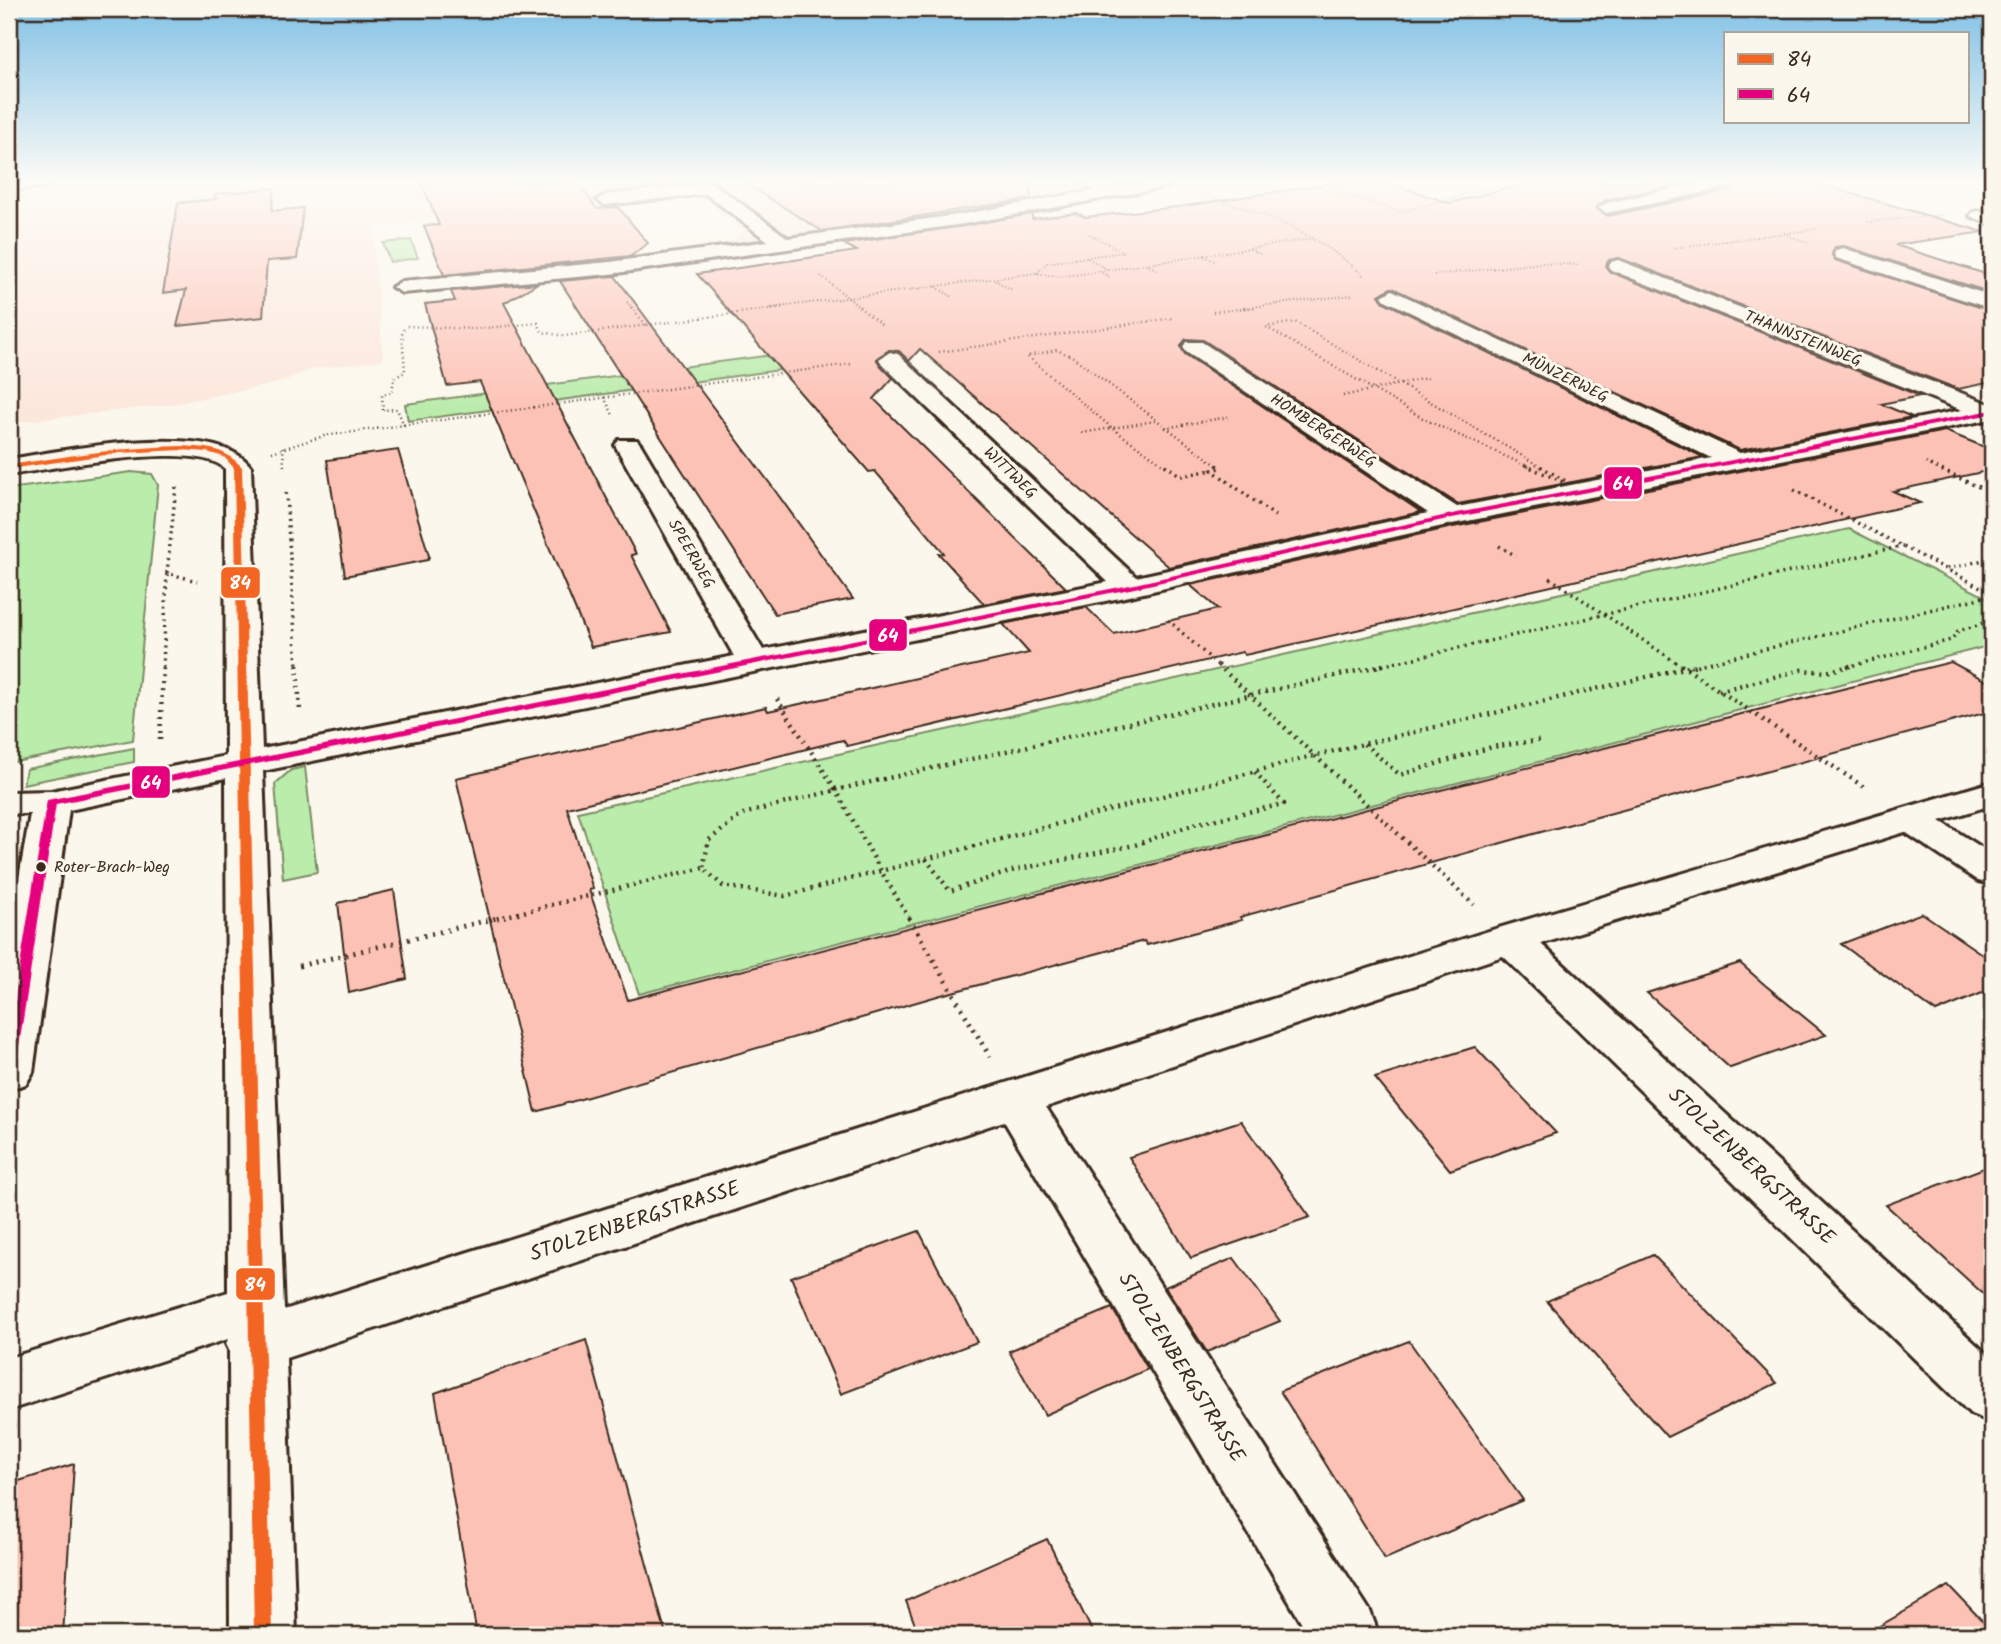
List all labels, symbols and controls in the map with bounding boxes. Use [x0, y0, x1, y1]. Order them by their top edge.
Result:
legend [1724, 32, 1969, 122]
text: 84 [1787, 44, 1811, 77]
text: 64 [1787, 80, 1810, 113]
street label: THANNSTEINWEG [1741, 304, 1865, 374]
street label: MÜNZERWEG [1518, 346, 1612, 410]
street label: HOMBERGERWEG [1265, 387, 1381, 475]
street label: WITTWEG [977, 441, 1043, 505]
line badge: 64 [1603, 466, 1643, 500]
text: 64 [1613, 470, 1634, 500]
street label: SPEERWEG [661, 514, 721, 594]
line badge: 84 [220, 566, 261, 599]
text: 84 [229, 569, 251, 599]
line badge: 64 [868, 618, 908, 652]
text: 64 [878, 622, 899, 652]
line badge: 64 [131, 765, 171, 799]
text: 64 [141, 769, 162, 799]
place label: Roter-Brach-Weg [54, 855, 170, 880]
marker: Roter-Brach-Weg [34, 860, 48, 874]
street label: STOLZENBERGSTRASSE [1660, 1080, 1843, 1254]
street label: STOLZENBERGSTRASSE [526, 1172, 745, 1272]
street label: STOLZENBERGSTRASSE [1109, 1266, 1253, 1470]
line badge: 84 [235, 1267, 276, 1301]
text: 84 [244, 1271, 266, 1301]

